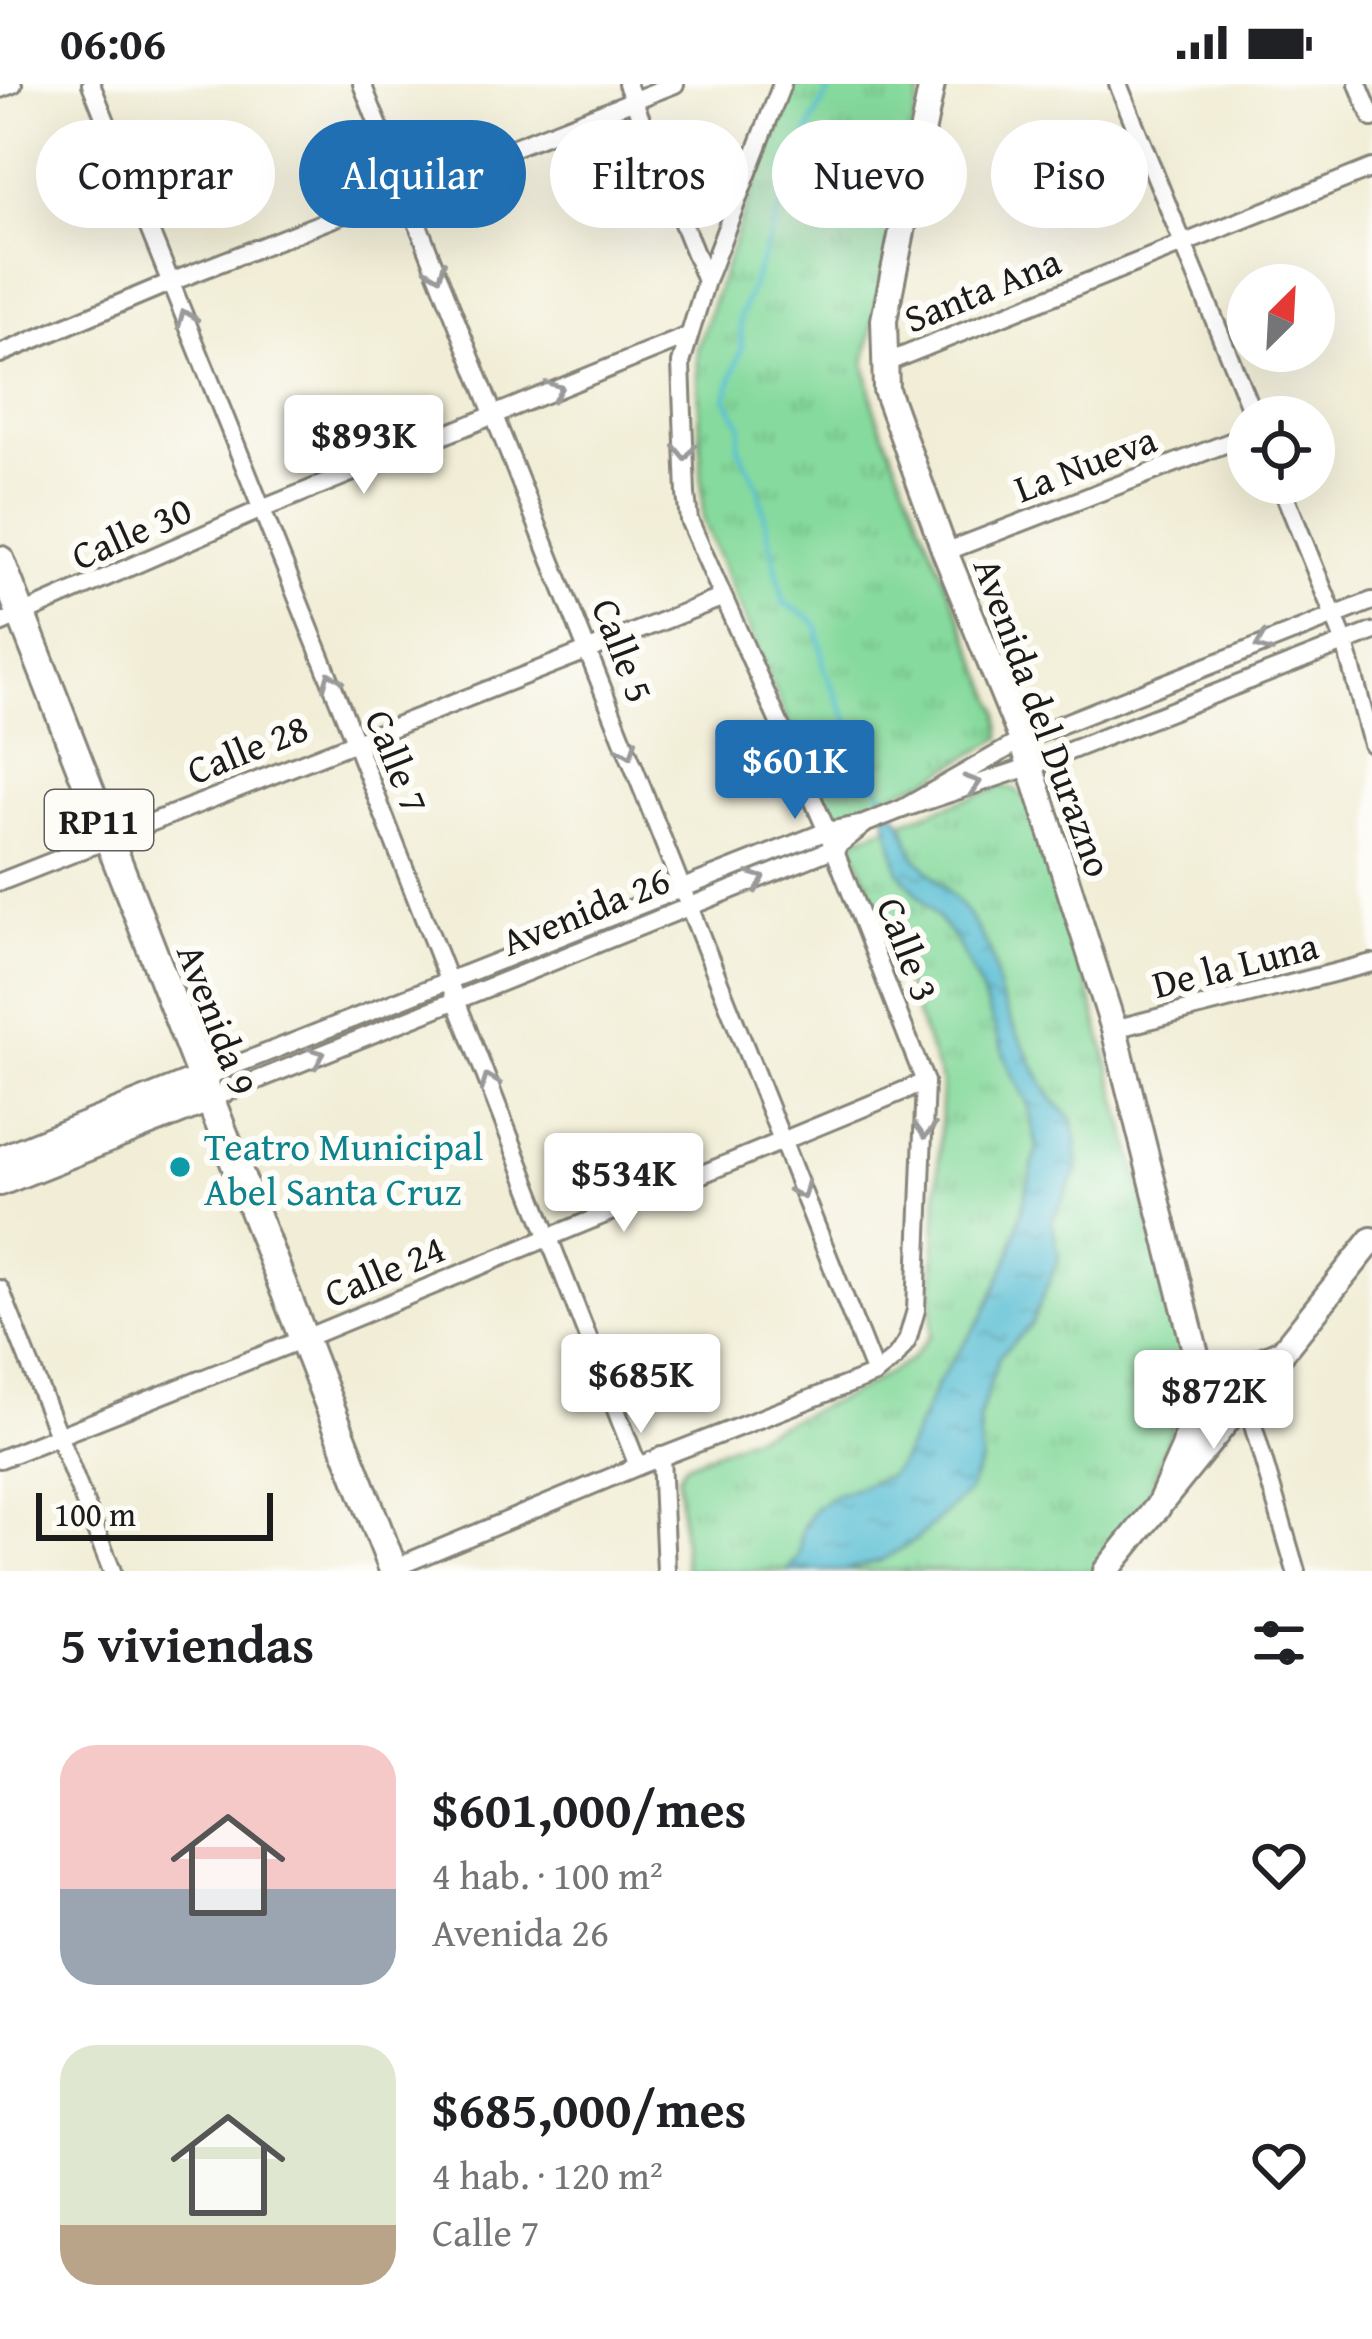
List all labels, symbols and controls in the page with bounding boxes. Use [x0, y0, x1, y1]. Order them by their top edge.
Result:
text: 06:06 [60, 10, 166, 75]
chip: Comprar [36, 120, 275, 228]
chip: Alquilar [299, 120, 526, 228]
chip: Filtros [550, 120, 748, 228]
chip: Nuevo [772, 120, 967, 228]
chip: Piso [991, 120, 1148, 228]
street label: Santa Ana [895, 232, 1069, 346]
one-way arrow [423, 259, 447, 280]
north arrow [1227, 264, 1335, 372]
map controls [1227, 264, 1335, 504]
one-way arrow [176, 309, 200, 330]
one-way arrow [544, 380, 565, 404]
pin: $893K [280, 395, 448, 497]
button: locate [1227, 396, 1335, 504]
text: $893K [311, 405, 417, 462]
street label: La Nueva [1006, 410, 1165, 516]
one-way arrow [672, 443, 698, 462]
street label: Calle 30 [62, 480, 200, 584]
street label: Avenida del Durazno [960, 550, 1128, 884]
street label: Calle 5 [578, 590, 670, 710]
one-way arrow [1254, 630, 1275, 654]
one-way arrow [321, 671, 345, 692]
street label: Calle 28 [178, 698, 316, 798]
street label: Calle 7 [351, 701, 445, 821]
pin: $601K [711, 720, 879, 822]
text: $601K [742, 730, 848, 787]
one-way arrow [613, 739, 638, 760]
one-way arrow [962, 773, 983, 798]
road number: RP11 [45, 790, 153, 850]
street label: Avenida 26 [492, 850, 678, 970]
one-way arrow [745, 870, 766, 894]
street label: Calle 3 [863, 889, 955, 1009]
street label: De la Luna [1146, 916, 1324, 1012]
street label: Avenida 9 [163, 935, 273, 1103]
one-way arrow [305, 1046, 326, 1071]
one-way arrow [479, 1073, 504, 1094]
place label: Teatro Municipal Abel Santa Cruz [204, 1117, 483, 1219]
one-way arrow [912, 1121, 938, 1140]
pin: $534K [540, 1133, 708, 1235]
text: $534K [571, 1143, 677, 1200]
marker: Teatro Municipal Abel Santa Cruz [167, 1154, 193, 1180]
one-way arrow [787, 1180, 811, 1201]
street label: Calle 24 [315, 1219, 453, 1321]
pin: $685K [557, 1334, 725, 1436]
text: $685K [588, 1344, 694, 1401]
pin: $872K [1130, 1350, 1298, 1452]
text: $872K [1161, 1360, 1267, 1417]
scale bar [36, 1487, 273, 1540]
text: 100 m [54, 1490, 136, 1538]
text: 5 viviendas [60, 1606, 314, 1681]
icon: filters [1246, 1610, 1312, 1676]
text: $601,000/mes [432, 1771, 746, 1846]
icon: home [156, 1793, 300, 1937]
icon: heart [1246, 1832, 1312, 1898]
text: 4 hab. · 100 m² [432, 1846, 663, 1903]
text: Avenida 26 [432, 1903, 609, 1960]
text: $685,000/mes [432, 2071, 746, 2146]
icon: home [156, 2093, 300, 2237]
icon: heart [1246, 2132, 1312, 2198]
text: 4 hab. · 120 m² [432, 2146, 663, 2203]
text: Calle 7 [432, 2203, 539, 2260]

